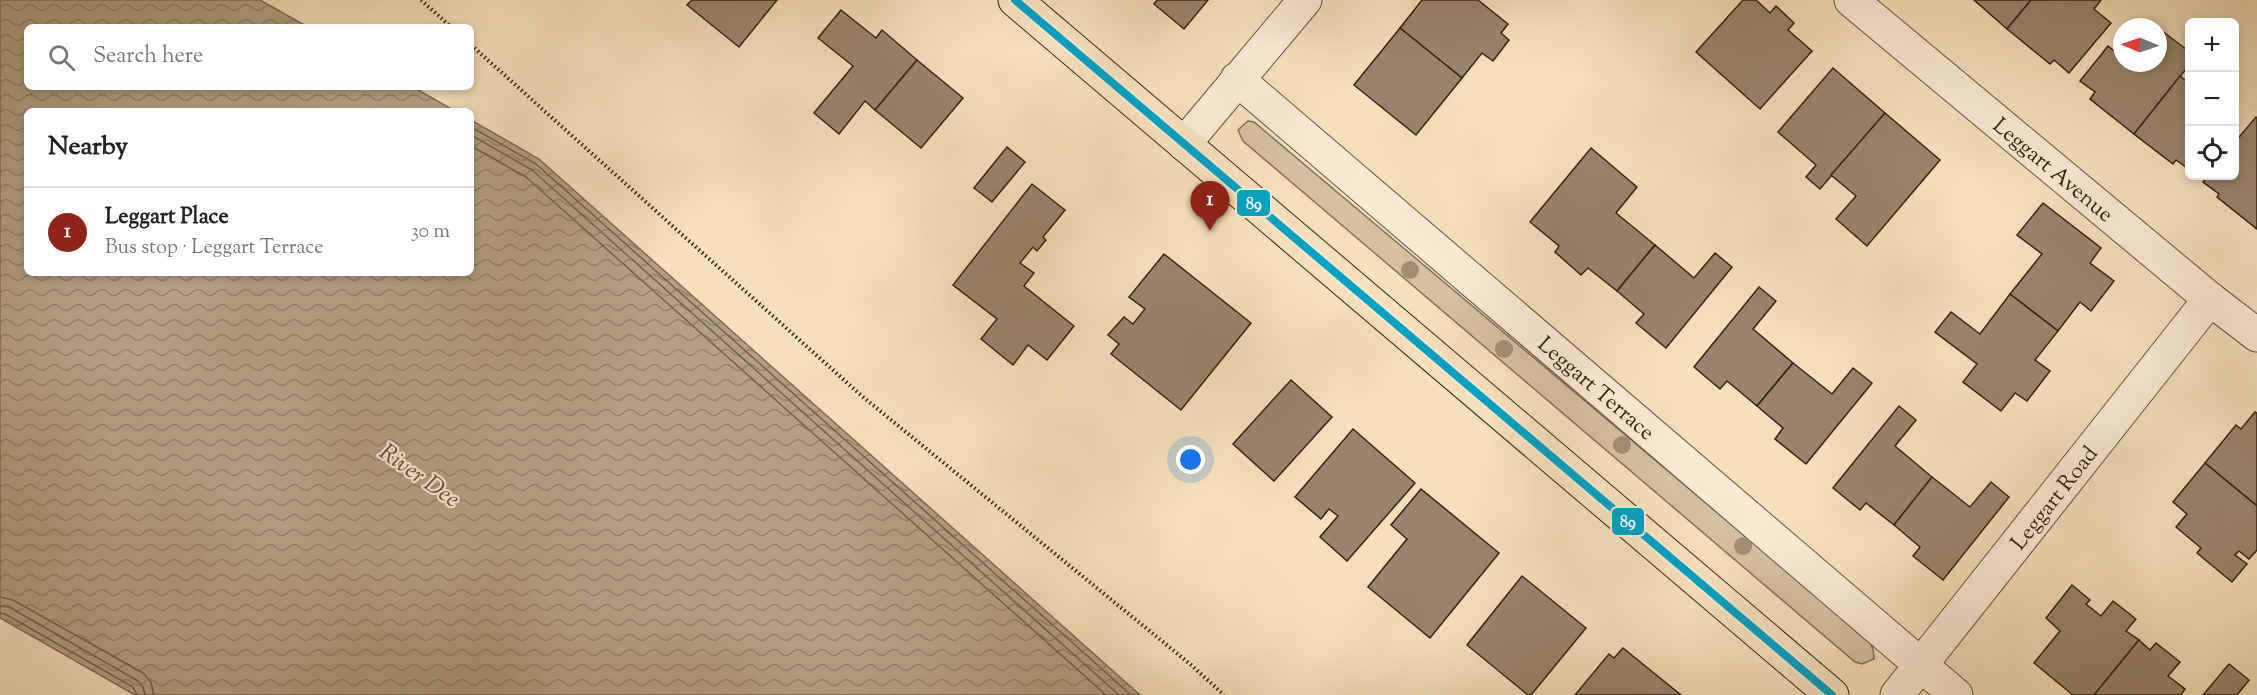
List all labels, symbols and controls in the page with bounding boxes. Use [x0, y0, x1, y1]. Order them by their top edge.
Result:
north arrow [2113, 18, 2167, 72]
map controls [2185, 18, 2239, 180]
button: + [2185, 18, 2239, 72]
search box [24, 24, 474, 90]
icon: search [45, 41, 78, 74]
text: Search here [93, 41, 203, 73]
button: − [2185, 72, 2239, 126]
street label: Leggart Avenue [1985, 111, 2119, 231]
button: locate [2185, 126, 2239, 180]
text: Nearby [48, 129, 128, 166]
pin: 1 [1190, 182, 1230, 231]
line badge: 89 [1236, 189, 1271, 217]
text: 89 [1246, 194, 1262, 217]
text: Leggart Place [105, 202, 229, 234]
text: 1 [64, 218, 71, 247]
text: 30 m [411, 218, 450, 247]
text: Bus stop · Leggart Terrace [105, 234, 324, 263]
street label: Leggart Terrace [1529, 330, 1661, 449]
water label: River Dee [372, 436, 466, 517]
street label: Leggart Road [2004, 440, 2107, 558]
your location [1176, 445, 1205, 474]
line badge: 89 [1611, 507, 1645, 536]
text: 89 [1620, 512, 1636, 535]

